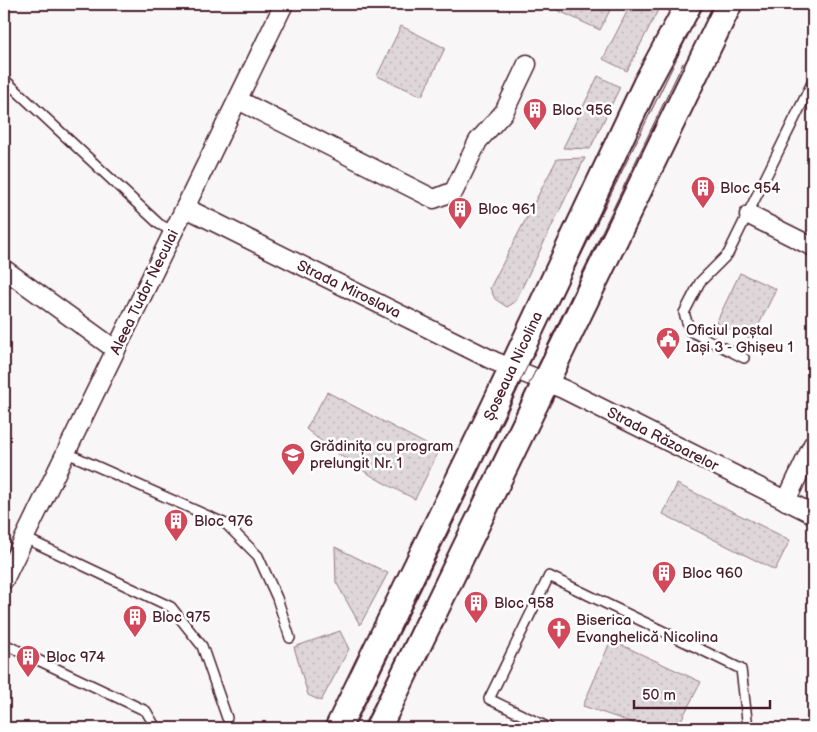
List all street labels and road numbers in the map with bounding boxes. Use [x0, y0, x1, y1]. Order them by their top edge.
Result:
street label: Aleea Tudor Neculai [106, 227, 183, 358]
street label: Strada Miroslava [294, 256, 404, 323]
street label: Șoseaua Nicolina [480, 309, 547, 424]
street label: Strada Răzoarelor [604, 403, 722, 476]

